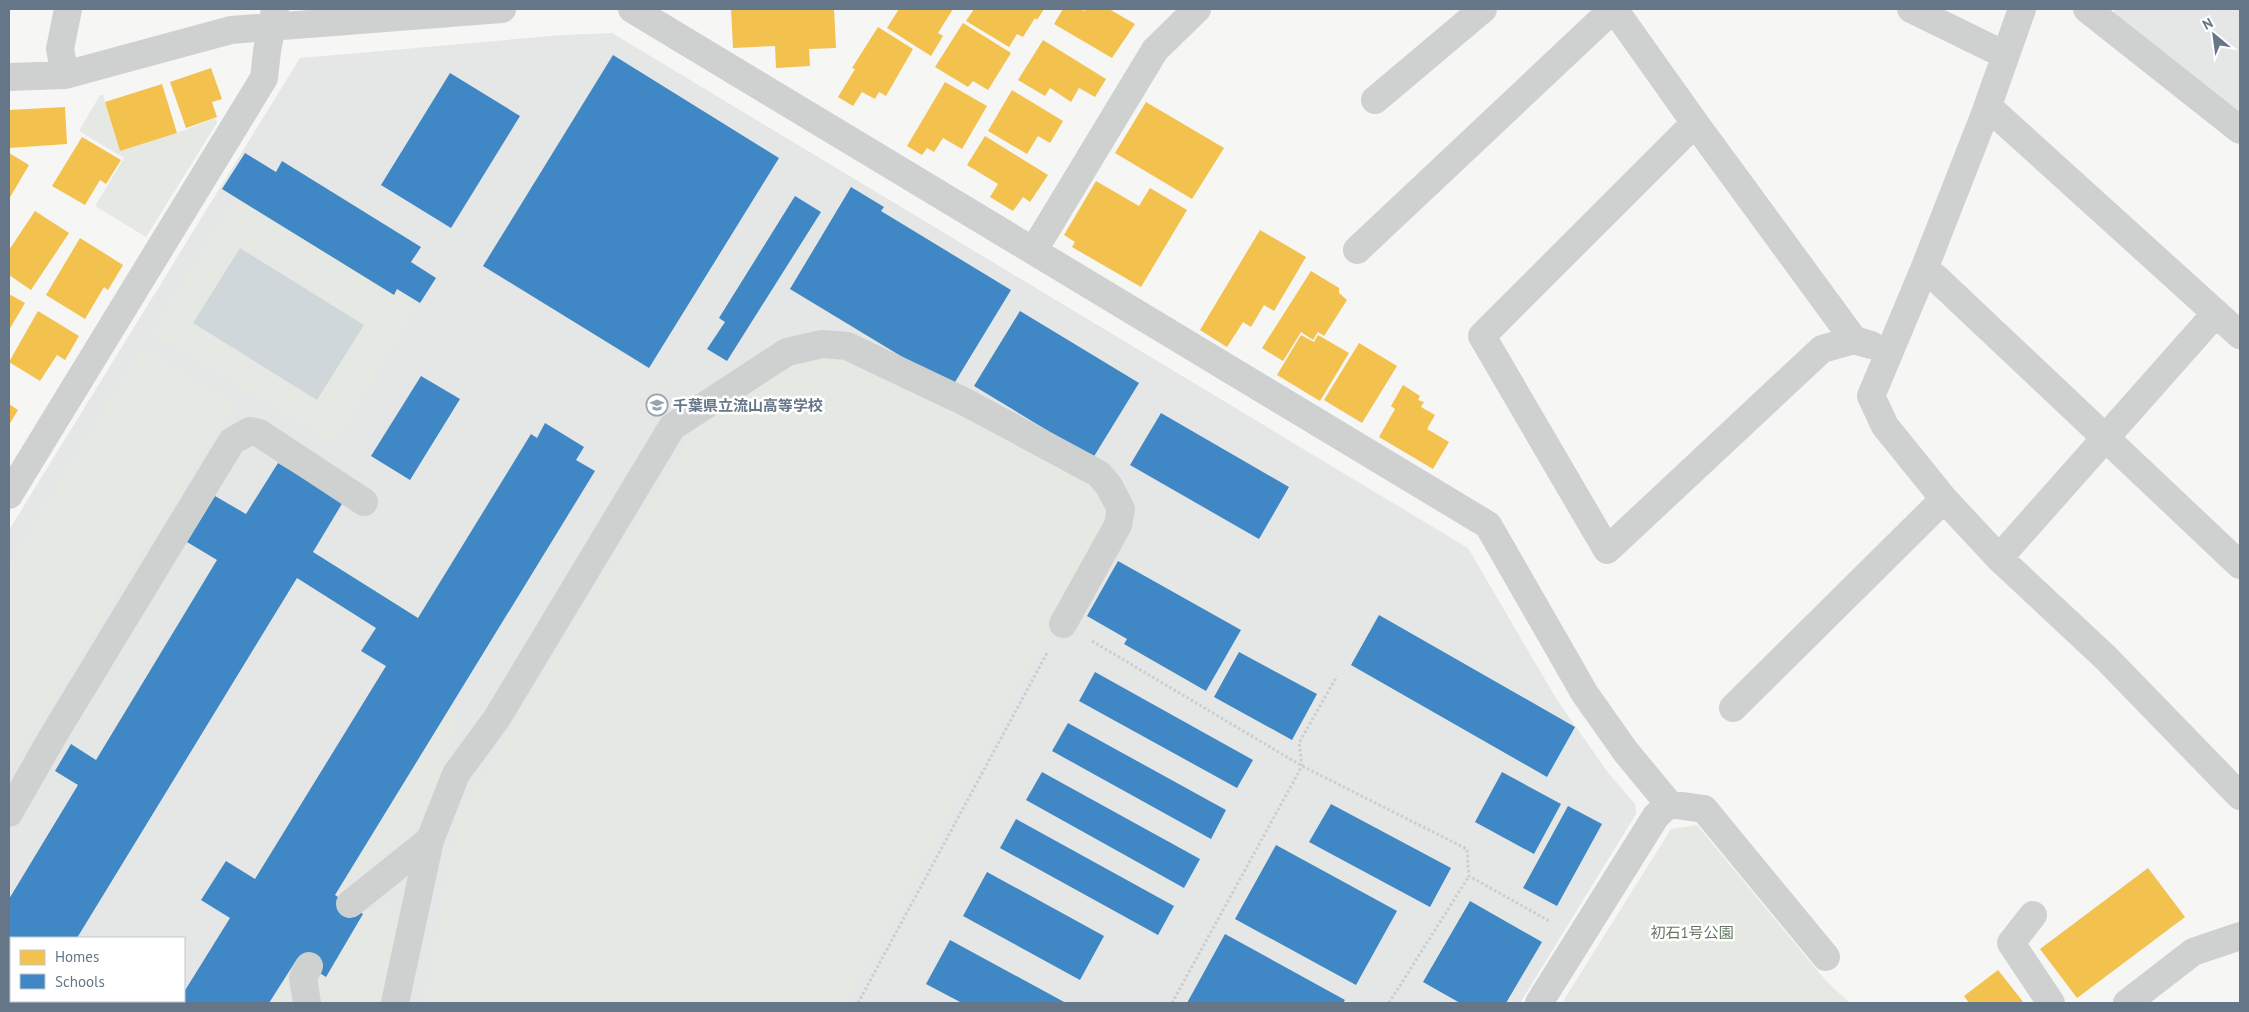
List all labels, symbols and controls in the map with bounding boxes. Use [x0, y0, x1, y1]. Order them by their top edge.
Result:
north arrow [2189, 10, 2239, 60]
text: N [2199, 14, 2216, 34]
school or university icon: 千葉県立流山高等学校 [645, 393, 669, 417]
place label: 千葉県立流山高等学校 [673, 396, 823, 415]
park label: 初石1号公園 [1650, 923, 1734, 942]
legend [10, 937, 185, 1002]
text: Homes [55, 947, 99, 966]
text: Schools [55, 972, 105, 991]

